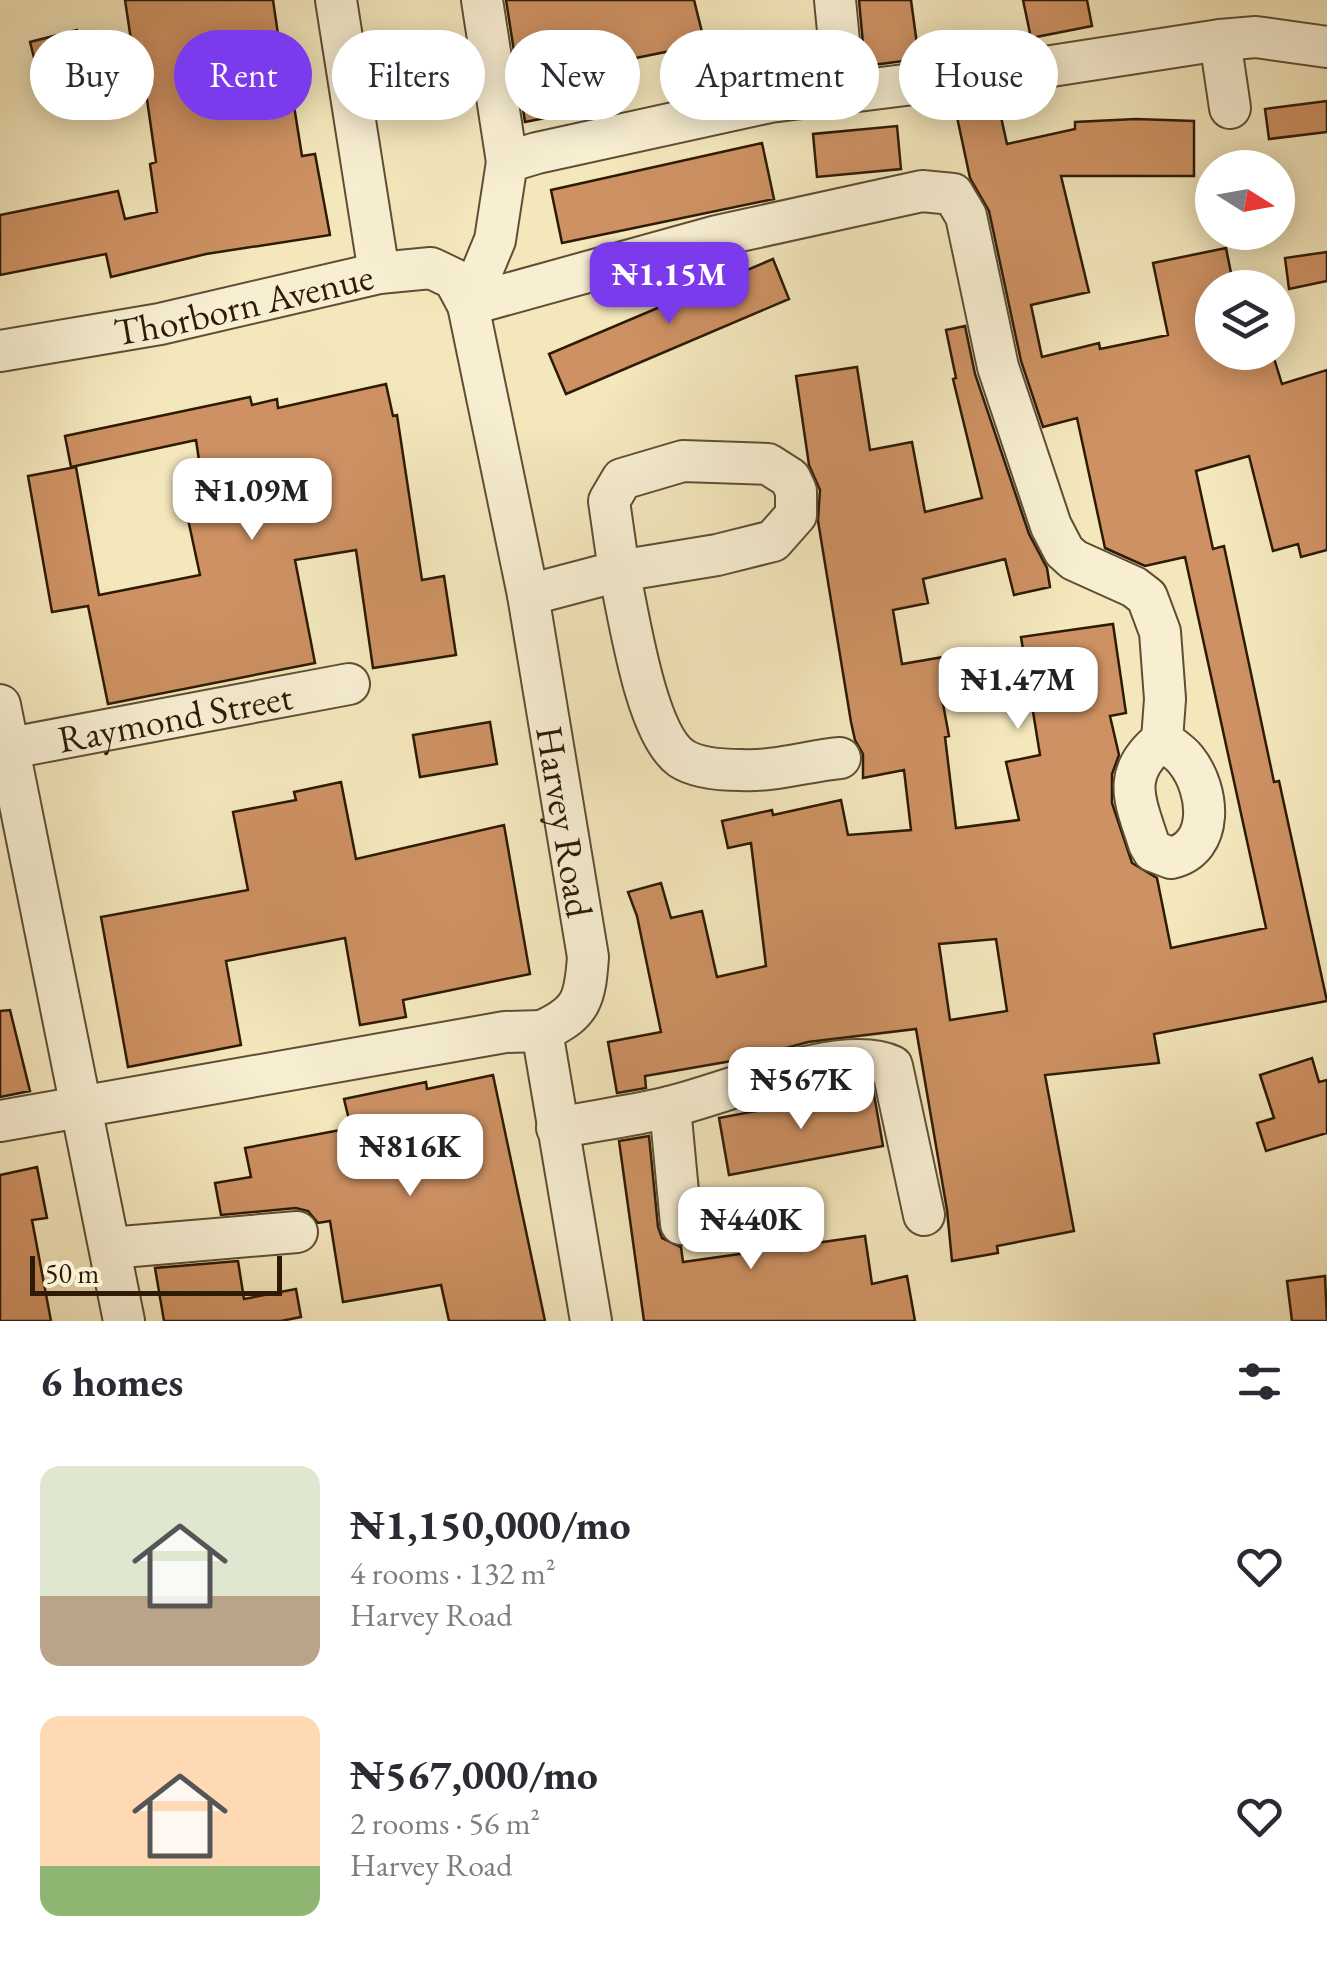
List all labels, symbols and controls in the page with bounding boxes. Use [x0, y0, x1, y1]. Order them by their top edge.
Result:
chip: Buy [30, 30, 154, 120]
chip: Rent [174, 30, 312, 120]
chip: Filters [332, 30, 485, 120]
chip: New [505, 30, 640, 120]
chip: Apartment [660, 30, 879, 120]
chip: House [899, 30, 1058, 120]
north arrow [1195, 150, 1295, 250]
map controls [1195, 150, 1295, 370]
pin: ₦1.15M [588, 242, 750, 327]
street label: Thorborn Avenue [110, 251, 378, 356]
text: ₦1.15M [612, 253, 726, 295]
button: layers [1195, 270, 1295, 370]
pin: ₦1.09M [171, 458, 333, 543]
text: ₦1.09M [195, 469, 309, 511]
pin: ₦1.47M [937, 647, 1099, 732]
text: ₦1.47M [961, 658, 1075, 700]
street label: Raymond Street [54, 671, 296, 763]
street label: Harvey Road [526, 722, 606, 921]
pin: ₦567K [731, 1047, 871, 1132]
text: ₦567K [750, 1058, 852, 1100]
pin: ₦816K [340, 1114, 480, 1199]
text: ₦816K [359, 1125, 461, 1167]
pin: ₦440K [681, 1187, 821, 1272]
text: ₦440K [700, 1198, 802, 1240]
scale bar [30, 1251, 282, 1296]
text: 50 m [45, 1255, 99, 1291]
text: 6 homes [40, 1354, 183, 1409]
icon: filters [1232, 1354, 1287, 1409]
text: ₦1,150,000/mo [350, 1497, 631, 1552]
icon: home [120, 1506, 240, 1626]
icon: heart [1232, 1539, 1287, 1594]
text: 4 rooms · 132 m² [350, 1552, 556, 1594]
text: Harvey Road [350, 1594, 512, 1636]
text: ₦567,000/mo [350, 1747, 598, 1802]
icon: home [120, 1756, 240, 1876]
icon: heart [1232, 1789, 1287, 1844]
text: 2 rooms · 56 m² [350, 1802, 540, 1844]
text: Harvey Road [350, 1844, 512, 1886]

